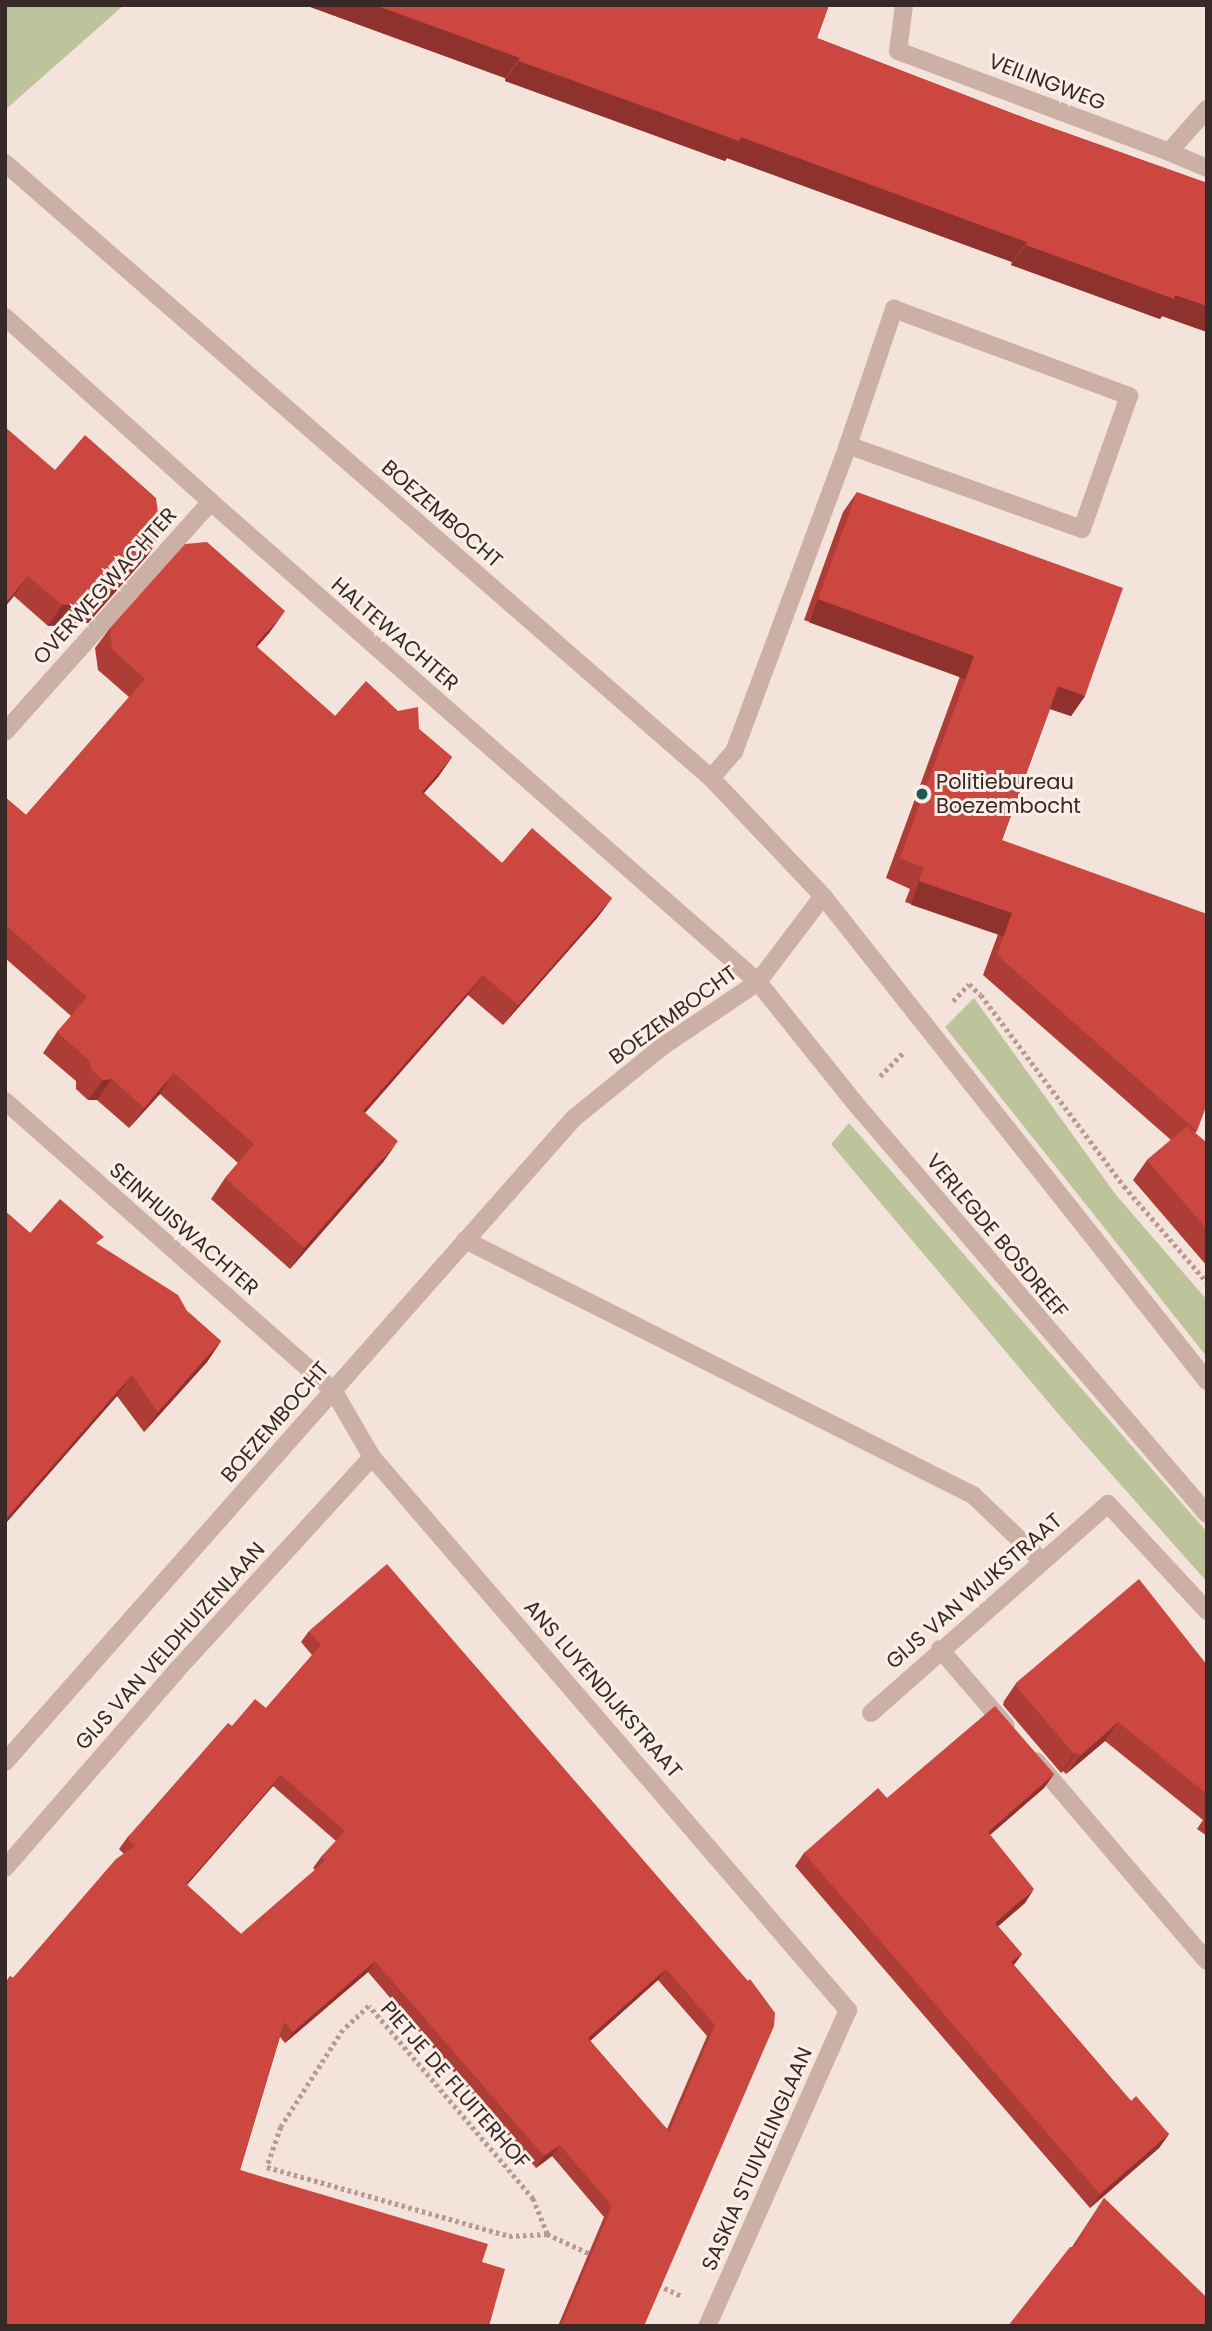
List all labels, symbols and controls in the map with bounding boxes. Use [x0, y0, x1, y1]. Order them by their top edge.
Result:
street label: VEILINGWEG [985, 48, 1109, 116]
street label: BOEZEMBOCHT [376, 455, 508, 573]
street label: OVERWEGWACHTER [28, 502, 182, 670]
street label: HALTEWACHTER [326, 572, 464, 696]
place label: Politiebureau Boezembocht [936, 769, 1081, 819]
marker: Politiebureau Boezembocht [914, 786, 930, 802]
street label: BOEZEMBOCHT [604, 960, 742, 1070]
street label: VERLEGDE BOSDREEF [921, 1149, 1073, 1323]
street label: SEINHUISWACHTER [104, 1157, 264, 1301]
street label: BOEZEMBOCHT [216, 1356, 334, 1488]
street label: GIJS VAN WIJKSTRAAT [881, 1508, 1067, 1674]
street label: GIJS VAN VELDHUIZENLAAN [70, 1537, 270, 1755]
street label: ANS LUYENDIJKSTRAAT [519, 1595, 687, 1783]
street label: PIETJE DE FLUITERHOF [375, 1996, 535, 2174]
street label: SASKIA STUIVELINGLAAN [696, 2043, 818, 2275]

